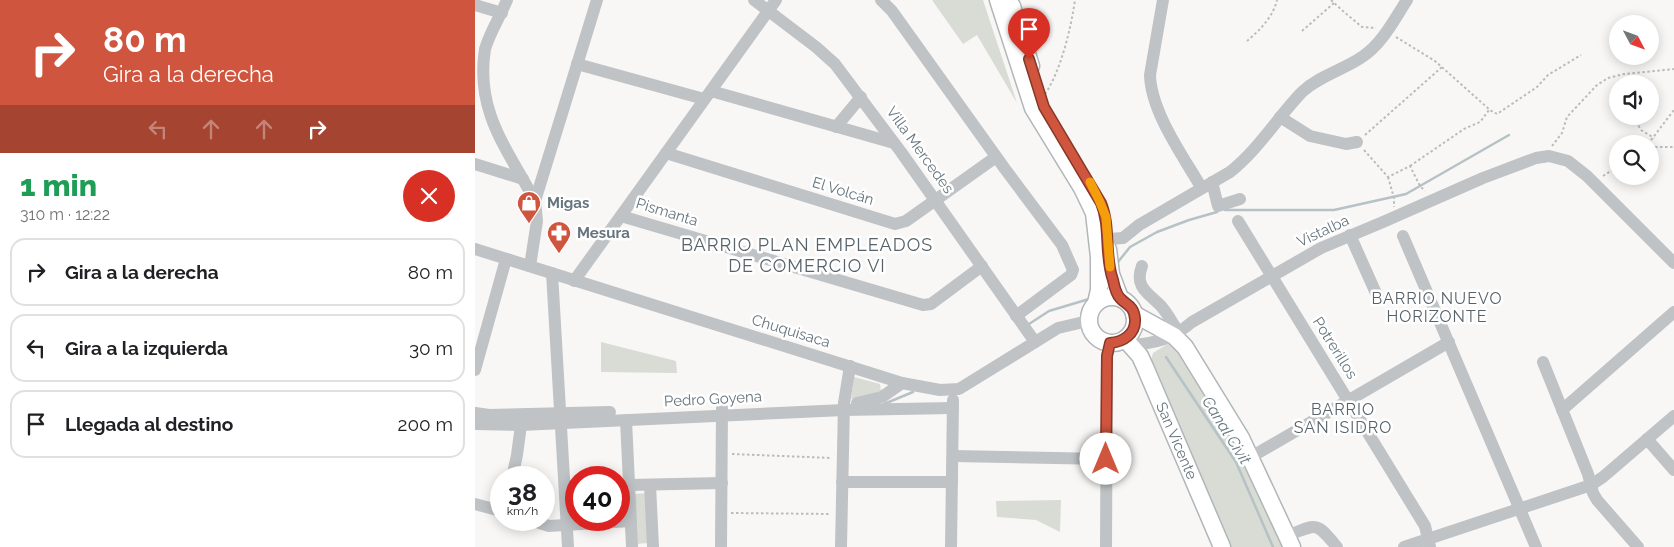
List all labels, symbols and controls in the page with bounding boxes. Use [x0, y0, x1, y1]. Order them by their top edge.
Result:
pin [1008, 8, 1050, 59]
icon: arrive [1015, 15, 1043, 43]
north arrow [1609, 15, 1659, 65]
map controls [1609, 15, 1659, 185]
text: 80 m [103, 19, 187, 60]
icon: right [20, 20, 85, 85]
text: Gira a la derecha [103, 61, 274, 87]
button: sound [1609, 75, 1659, 125]
street label: Villa Mercedes [882, 103, 958, 197]
icon: left [144, 115, 172, 143]
icon: ahead [197, 115, 225, 143]
icon: ahead [250, 115, 278, 143]
icon: right [303, 115, 331, 143]
button: search [1609, 135, 1659, 185]
text: 1 min [20, 168, 97, 203]
button: close [403, 170, 455, 222]
street label: El Volcán [810, 173, 876, 209]
shop icon: Migas [516, 190, 542, 224]
place label: Migas [547, 194, 589, 212]
street label: Pismanta [634, 194, 700, 230]
text: 310 m · 12:22 [20, 205, 110, 224]
street label: Vistalba [1294, 211, 1352, 251]
pharmacy icon: Mesura [546, 220, 572, 254]
place label: Mesura [577, 224, 630, 242]
district label: BARRIO PLAN EMPLEADOS DE COMERCIO VI [681, 234, 933, 276]
icon: right [22, 258, 50, 286]
text: Gira a la derecha [65, 261, 219, 283]
text: 80 m [408, 261, 453, 283]
district label: BARRIO NUEVO HORIZONTE [1372, 289, 1502, 326]
street label: Chuquisaca [750, 311, 832, 351]
street label: Potrerillos [1309, 314, 1361, 382]
icon: left [22, 334, 50, 362]
text: Gira a la izquierda [65, 337, 228, 359]
text: 30 m [409, 337, 453, 359]
street label: Pedro Goyena [664, 387, 762, 411]
water label: Canal Civit [1198, 393, 1255, 469]
street label: San Vicente [1152, 399, 1201, 482]
district label: BARRIO SAN ISIDRO [1294, 400, 1392, 437]
icon: arrive [22, 410, 50, 438]
text: Llegada al destino [65, 413, 233, 435]
text: 200 m [398, 413, 453, 435]
position arrow [1079, 432, 1131, 484]
speed limit sign: 40 [565, 466, 630, 531]
text: 38 [508, 477, 537, 507]
text: km/h [507, 504, 538, 518]

